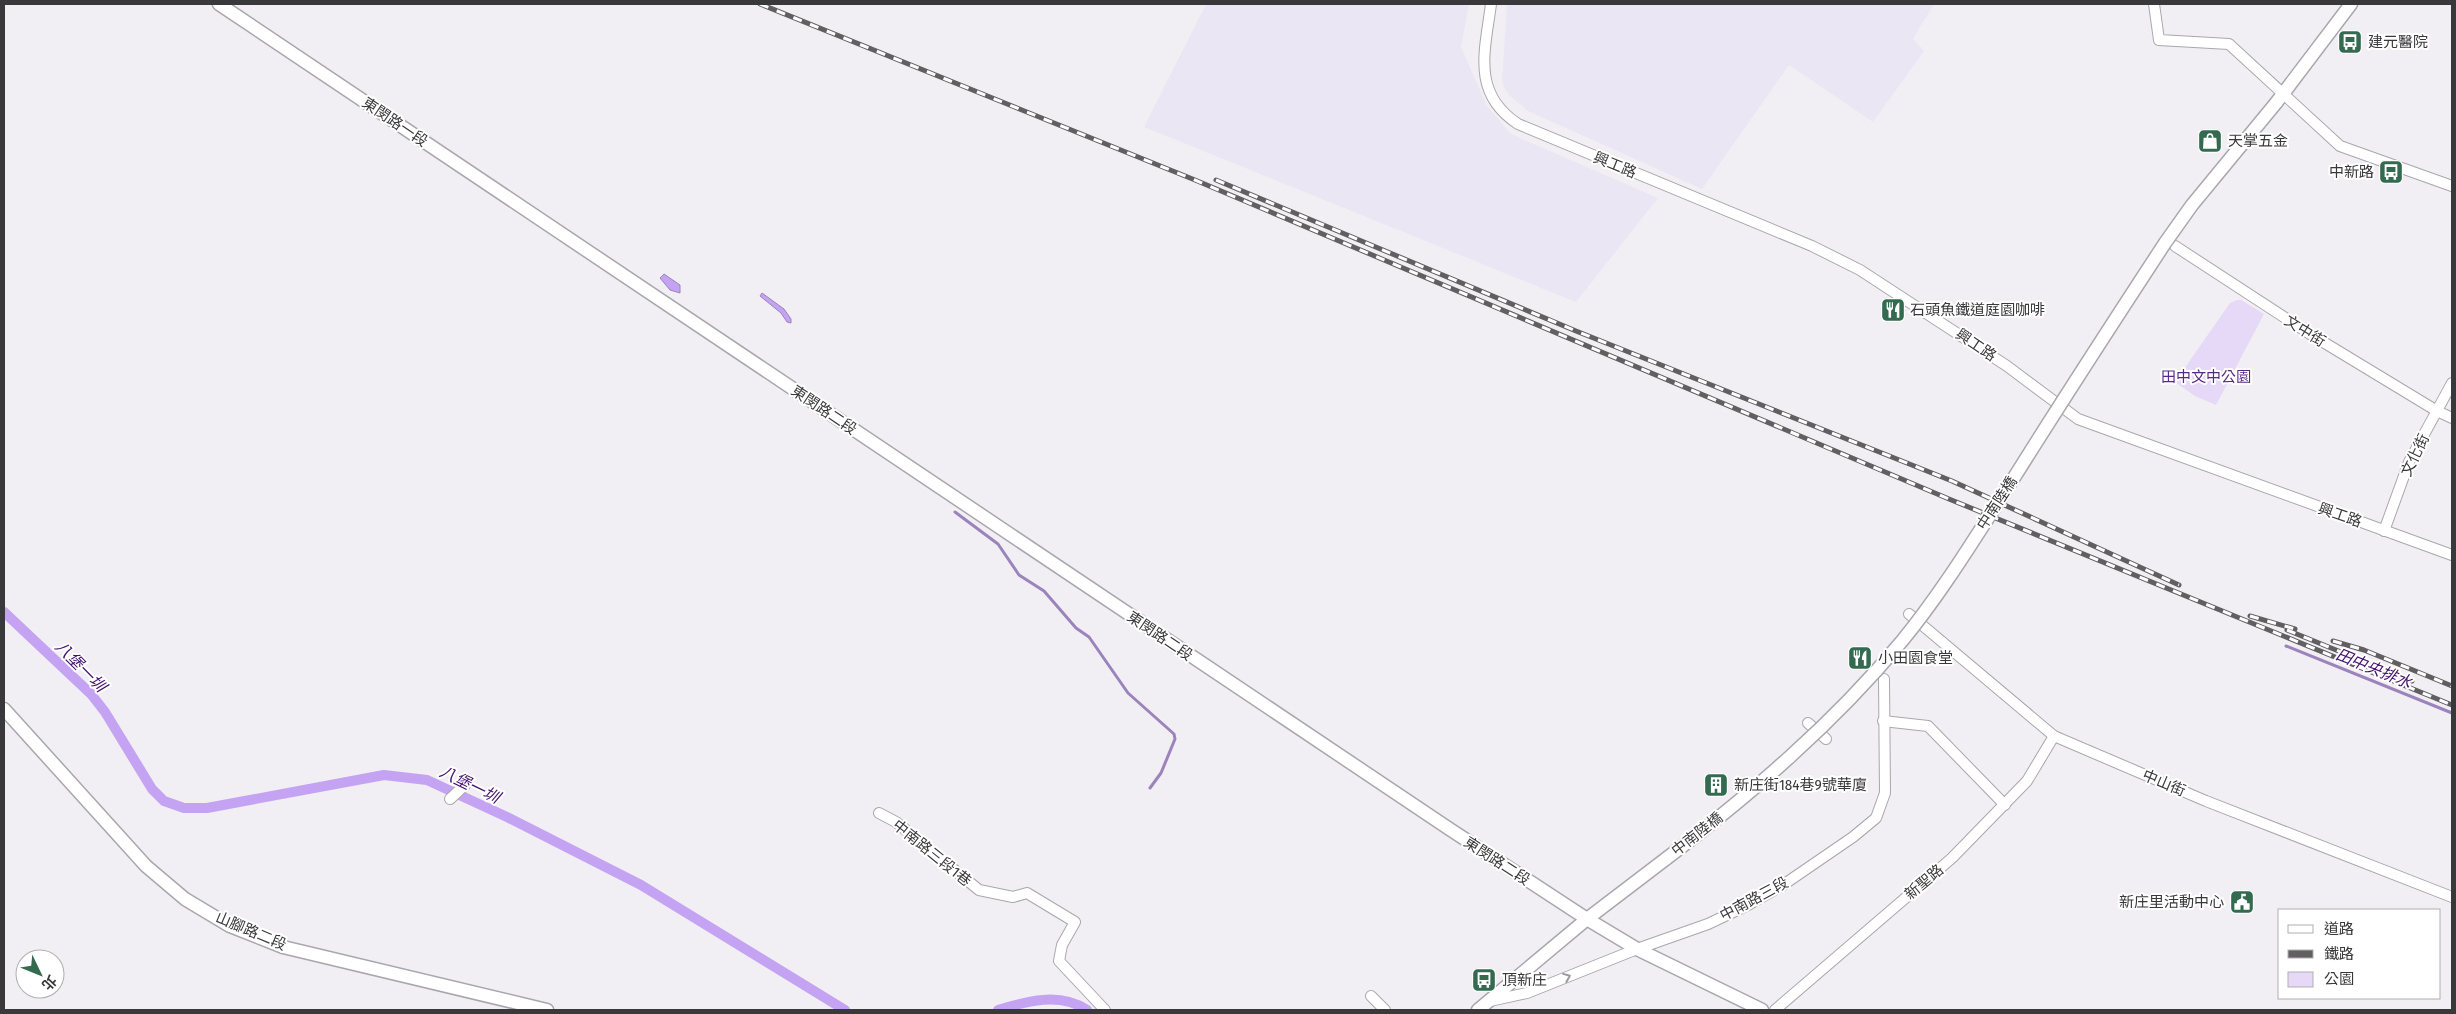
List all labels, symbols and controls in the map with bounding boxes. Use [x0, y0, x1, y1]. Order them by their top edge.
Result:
bus stop icon: 建元醫院 [2337, 29, 2363, 55]
place label: 建元醫院 [2368, 33, 2428, 51]
street label: 東閔路一段 [359, 94, 431, 150]
shop icon: 天掌五金 [2197, 128, 2223, 154]
place label: 天掌五金 [2228, 132, 2288, 150]
street label: 興工路 [1591, 148, 1639, 182]
bus stop icon: 中新路 [2378, 159, 2404, 185]
place label: 中新路 [2329, 163, 2374, 181]
restaurant icon: 石頭魚鐵道庭園咖啡 [1880, 297, 1906, 323]
place label: 石頭魚鐵道庭園咖啡 [1910, 301, 2045, 319]
street label: 文中街 [2281, 311, 2329, 351]
street label: 興工路 [1952, 325, 2000, 365]
park label: 田中文中公園 [2161, 368, 2251, 386]
street label: 東閔路二段 [788, 382, 860, 438]
street label: 文化街 [2397, 431, 2433, 479]
street label: 中南陸橋 [1973, 473, 2021, 533]
street label: 興工路 [2316, 499, 2364, 531]
street label: 東閔路二段 [1124, 608, 1196, 664]
water label: 八堡一圳 [51, 637, 111, 697]
restaurant icon: 小田園食堂 [1847, 645, 1873, 671]
water label: 田中央排水 [2333, 645, 2415, 693]
place label: 小田園食堂 [1878, 649, 1953, 667]
water label: 八堡一圳 [437, 762, 504, 808]
street label: 中山街 [2140, 766, 2188, 800]
building icon: 新庄街184巷9號華廈 [1703, 772, 1729, 798]
place label: 新庄街184巷9號華廈 [1734, 776, 1867, 794]
street label: 中南陸橋 [1668, 808, 1726, 860]
street label: 中南路三段1巷 [889, 816, 975, 890]
street label: 東閔路二段 [1461, 833, 1533, 889]
street label: 新聖路 [1901, 861, 1947, 903]
street label: 中南路三段 [1717, 873, 1791, 925]
public building icon: 新庄里活動中心 [2229, 889, 2255, 915]
place label: 新庄里活動中心 [2119, 893, 2224, 911]
street label: 山腳路二段 [213, 908, 289, 954]
legend [2278, 909, 2441, 999]
text: 道路 [2324, 920, 2354, 938]
text: 鐵路 [2324, 945, 2354, 963]
north arrow [15, 949, 65, 999]
bus stop icon: 頂新庄 [1471, 967, 1497, 993]
text: 公園 [2324, 970, 2354, 988]
place label: 頂新庄 [1502, 971, 1547, 989]
text: 北 [38, 972, 60, 993]
one-way arrow [1562, 973, 1571, 983]

